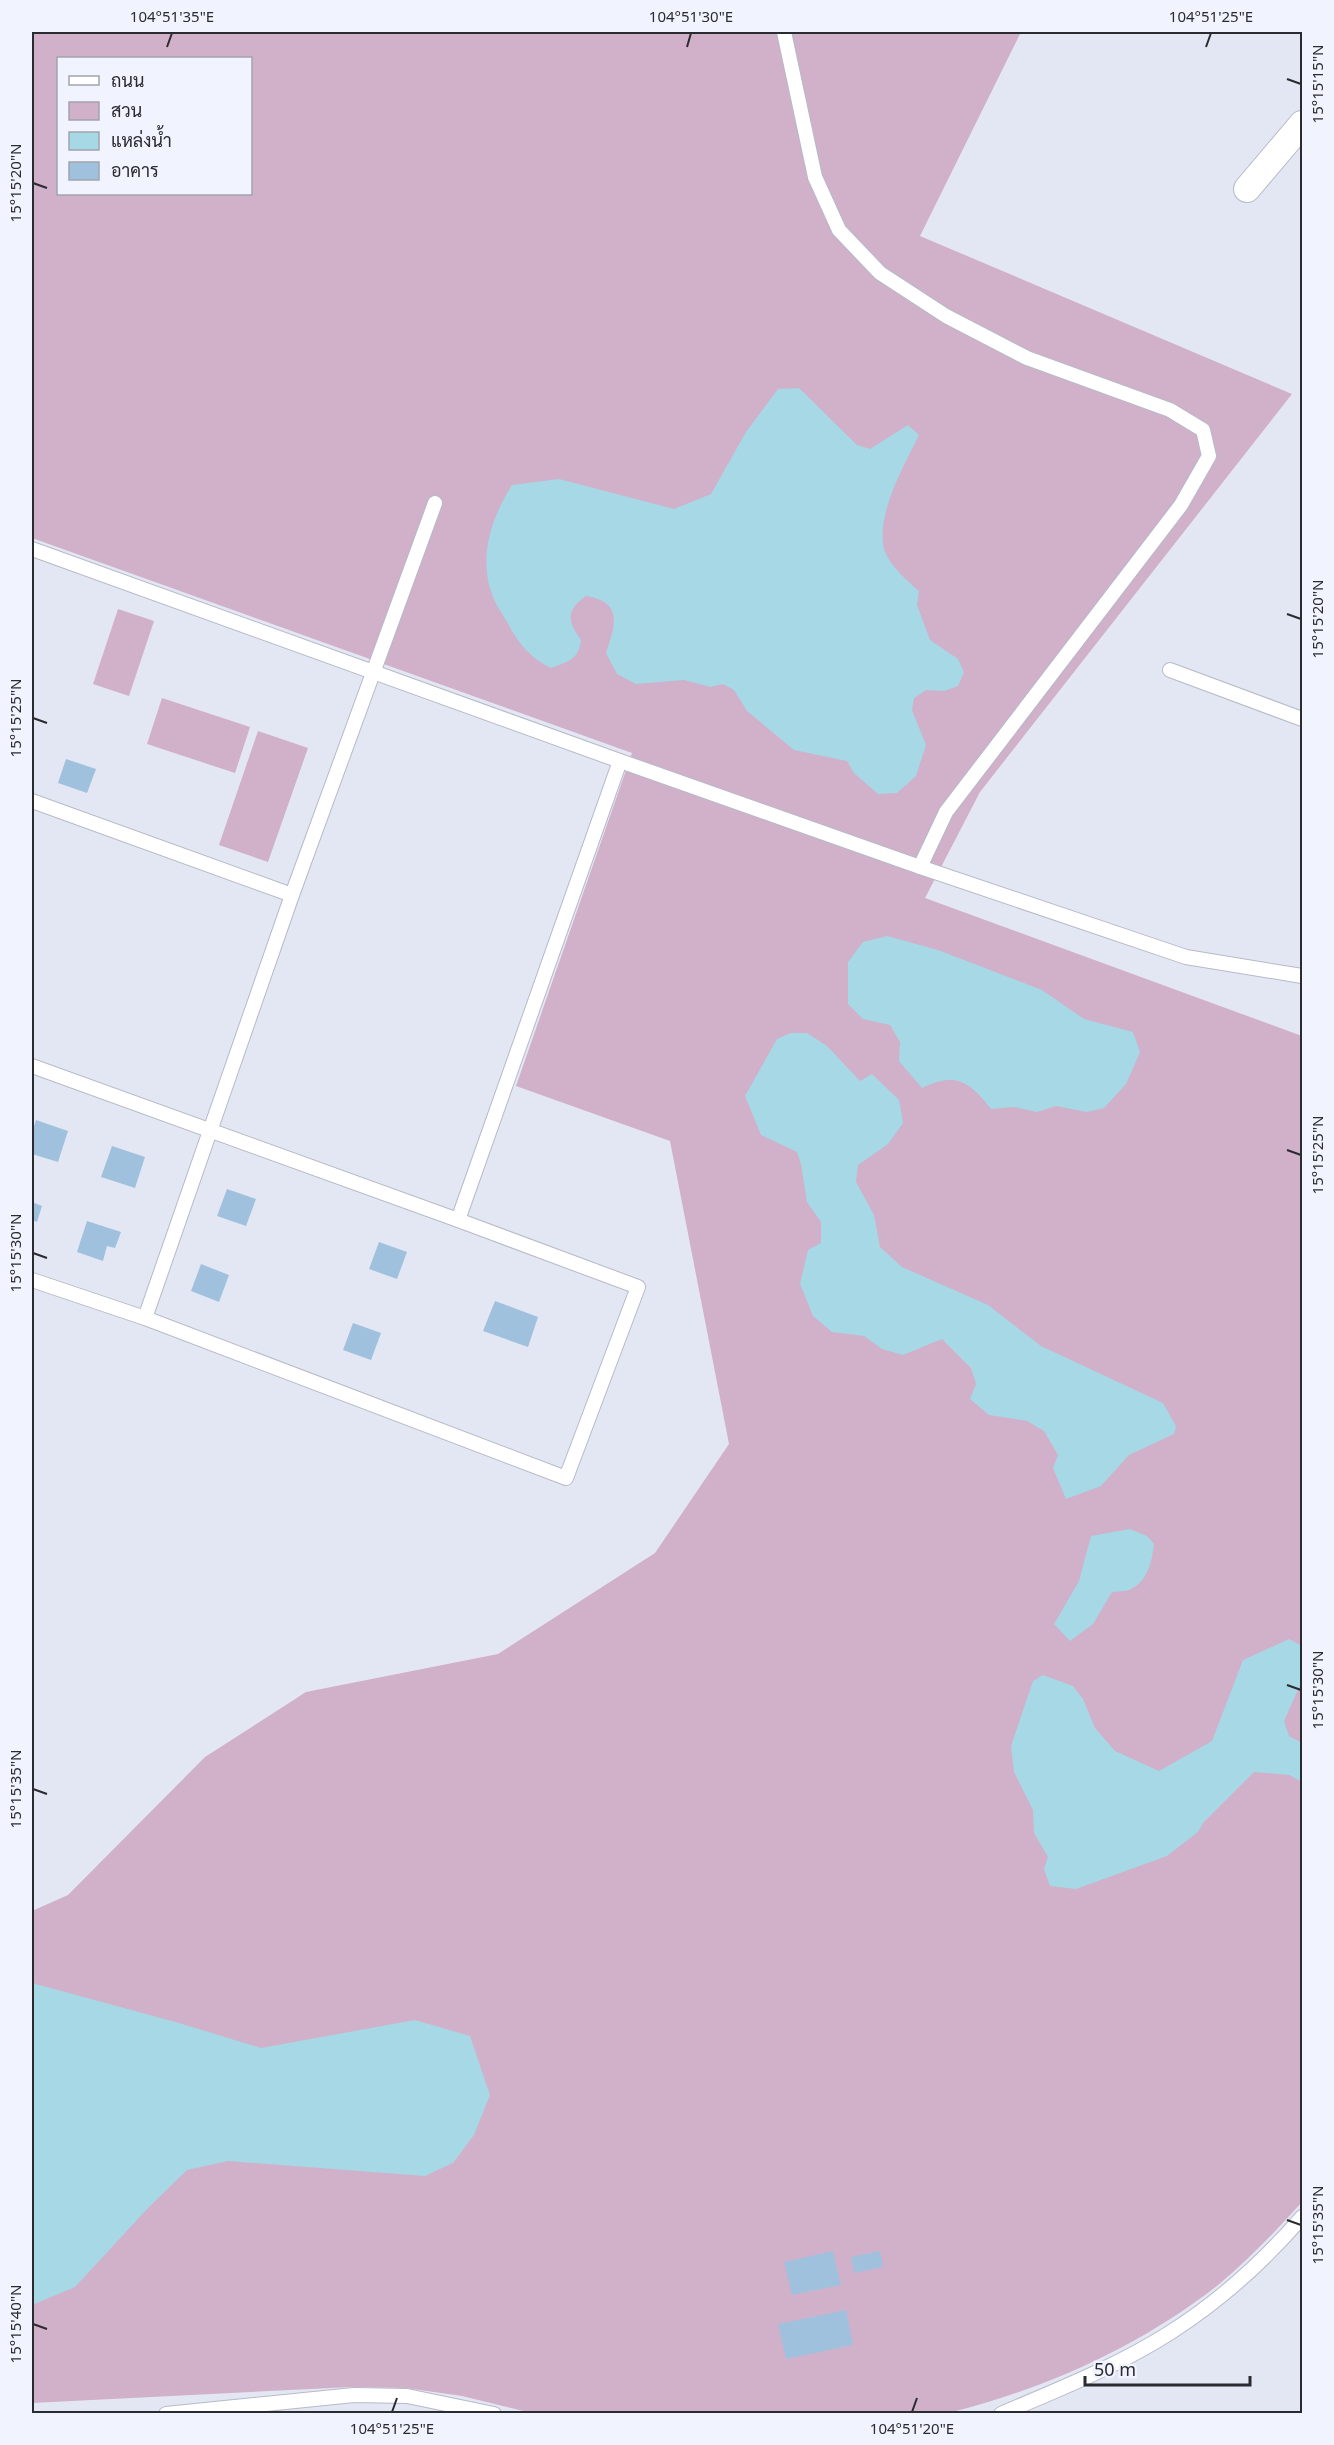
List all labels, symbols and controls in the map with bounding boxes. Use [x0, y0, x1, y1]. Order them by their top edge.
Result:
text: 104°51'35"E [130, 6, 214, 26]
text: 104°51'30"E [649, 6, 733, 26]
text: 104°51'25"E [1169, 6, 1253, 26]
text: 15°15'15"N [1307, 45, 1327, 123]
legend [57, 57, 252, 195]
text: ถนน [111, 68, 144, 92]
text: สวน [111, 98, 142, 122]
text: แหล่งน้ำ [111, 125, 172, 152]
text: 15°15'20"N [5, 144, 25, 222]
text: อาคาร [111, 158, 159, 182]
text: 15°15'20"N [1307, 580, 1327, 658]
text: 15°15'25"N [5, 679, 25, 757]
text: 15°15'25"N [1307, 1116, 1327, 1194]
text: 15°15'30"N [5, 1214, 25, 1292]
text: 15°15'30"N [1307, 1651, 1327, 1729]
text: 15°15'35"N [5, 1750, 25, 1828]
text: 15°15'35"N [1307, 2186, 1327, 2264]
text: 15°15'40"N [5, 2285, 25, 2363]
scale bar [1085, 2349, 1250, 2387]
text: 50 m [1094, 2357, 1136, 2381]
text: 104°51'25"E [350, 2418, 434, 2438]
text: 104°51'20"E [870, 2418, 954, 2438]

